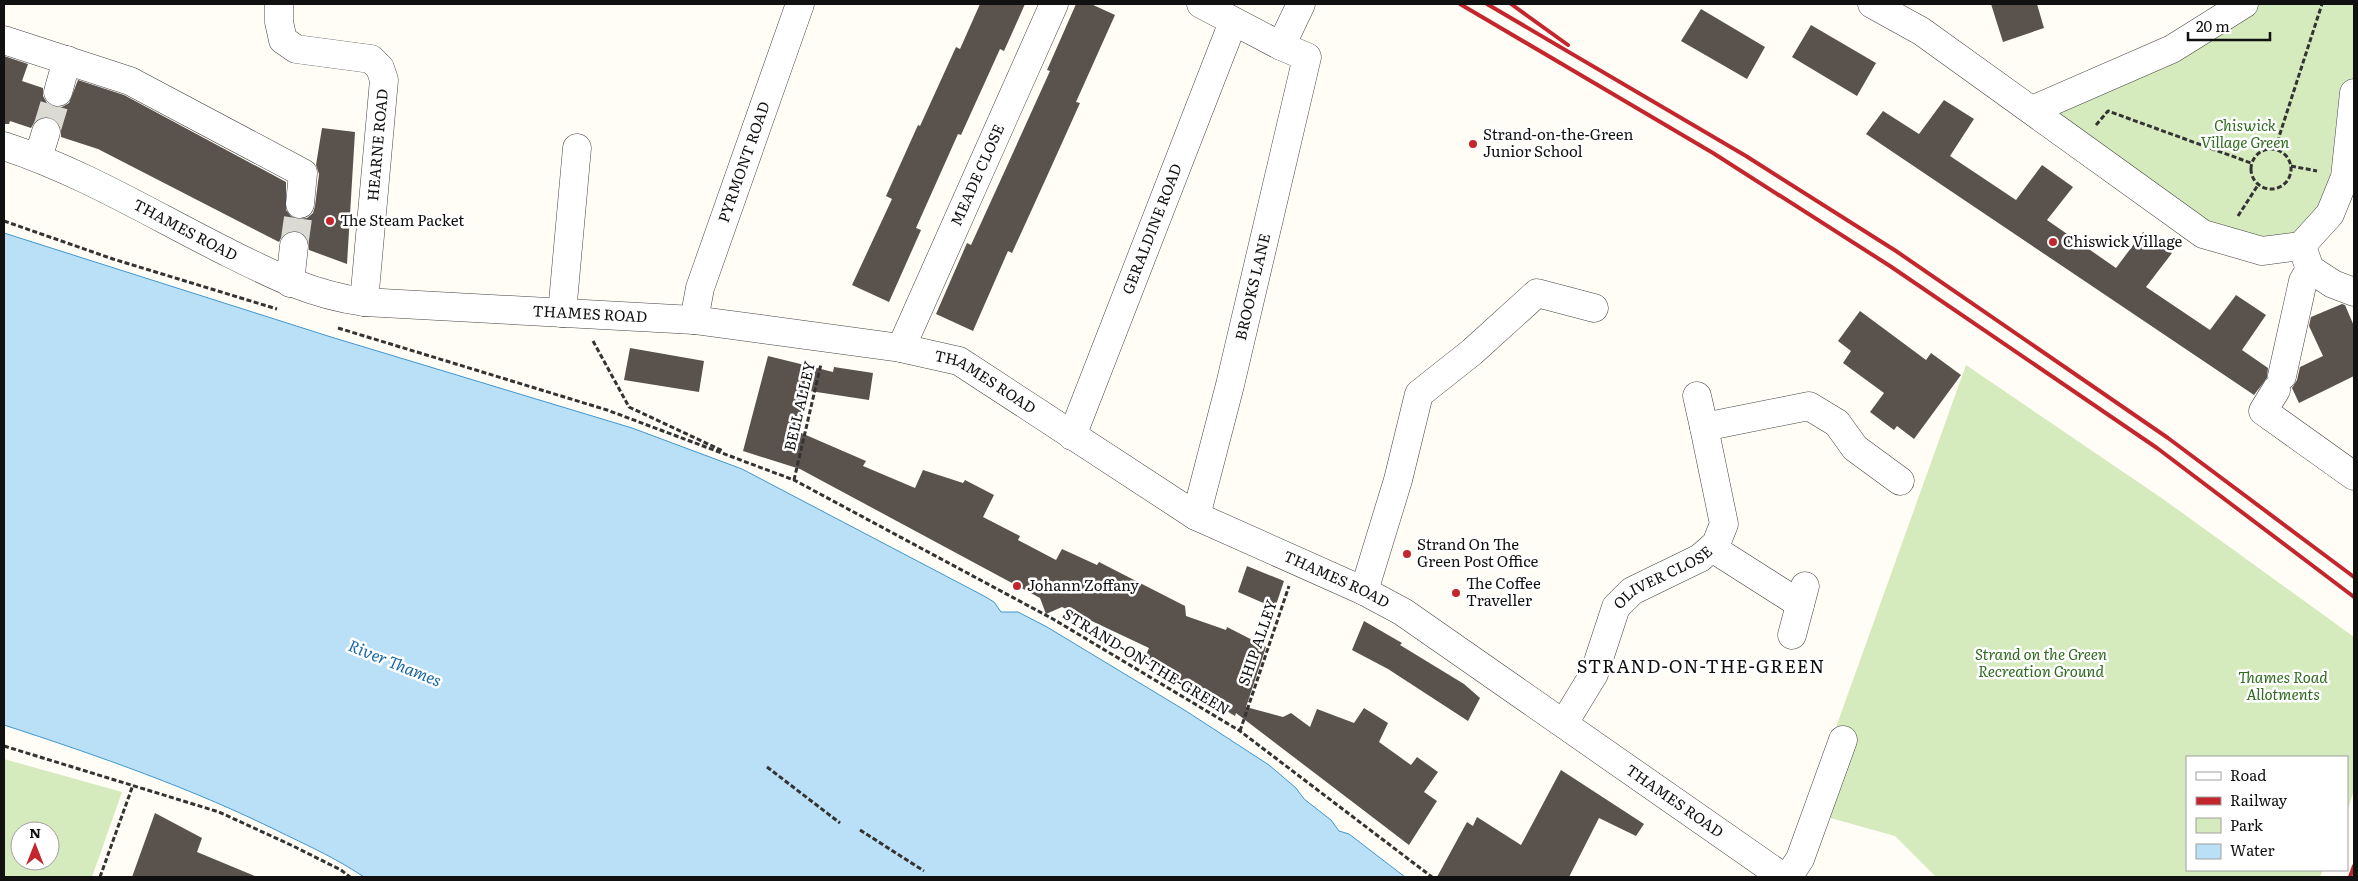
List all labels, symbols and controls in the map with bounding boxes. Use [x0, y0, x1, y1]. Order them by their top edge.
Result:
scale bar [2188, 10, 2270, 42]
text: 20 m [2196, 14, 2230, 37]
street label: HEARNE ROAD [360, 88, 393, 202]
street label: PYRMONT ROAD [711, 98, 775, 225]
park label: Chiswick Village Green [2201, 113, 2289, 153]
street label: MEADE CLOSE [944, 120, 1009, 229]
place label: Strand-on-the-Green Junior School [1483, 122, 1633, 162]
marker: Strand-on-the-Green Junior School [1467, 138, 1479, 150]
street label: GERALDINE ROAD [1115, 160, 1187, 297]
street label: THAMES ROAD [130, 192, 242, 266]
place label: The Steam Packet [340, 208, 464, 231]
marker: The Steam Packet [324, 215, 336, 227]
place label: Chiswick Village [2063, 229, 2183, 252]
street label: BROOKS LANE [1228, 231, 1275, 342]
marker: Chiswick Village [2047, 236, 2059, 248]
street label: THAMES ROAD [532, 298, 648, 327]
street label: THAMES ROAD [932, 343, 1041, 419]
street label: BELL ALLEY [777, 358, 820, 453]
place label: Strand On The Green Post Office [1417, 532, 1539, 572]
street label: OLIVER CLOSE [1607, 539, 1717, 614]
street label: THAMES ROAD [1280, 544, 1395, 613]
marker: Strand On The Green Post Office [1401, 548, 1413, 560]
place label: The Coffee Traveller [1466, 571, 1541, 611]
place label: Johann Zoffany [1027, 573, 1139, 596]
marker: Johann Zoffany [1011, 580, 1023, 592]
marker: The Coffee Traveller [1450, 587, 1462, 599]
street label: SHIP ALLEY [1231, 596, 1282, 689]
street label: STRAND-ON-THE-GREEN [1059, 602, 1235, 720]
water label: River Thames [345, 633, 446, 692]
park label: Strand on the Green Recreation Ground [1975, 642, 2107, 682]
district label: STRAND-ON-THE-GREEN [1577, 652, 1825, 679]
park label: Thames Road Allotments [2238, 665, 2328, 705]
legend [2186, 756, 2348, 871]
street label: THAMES ROAD [1622, 758, 1729, 842]
text: Road [2230, 763, 2266, 786]
text: Railway [2230, 788, 2288, 811]
text: Park [2230, 813, 2264, 836]
north arrow [10, 821, 60, 871]
text: N [29, 822, 41, 842]
text: Water [2230, 838, 2275, 861]

